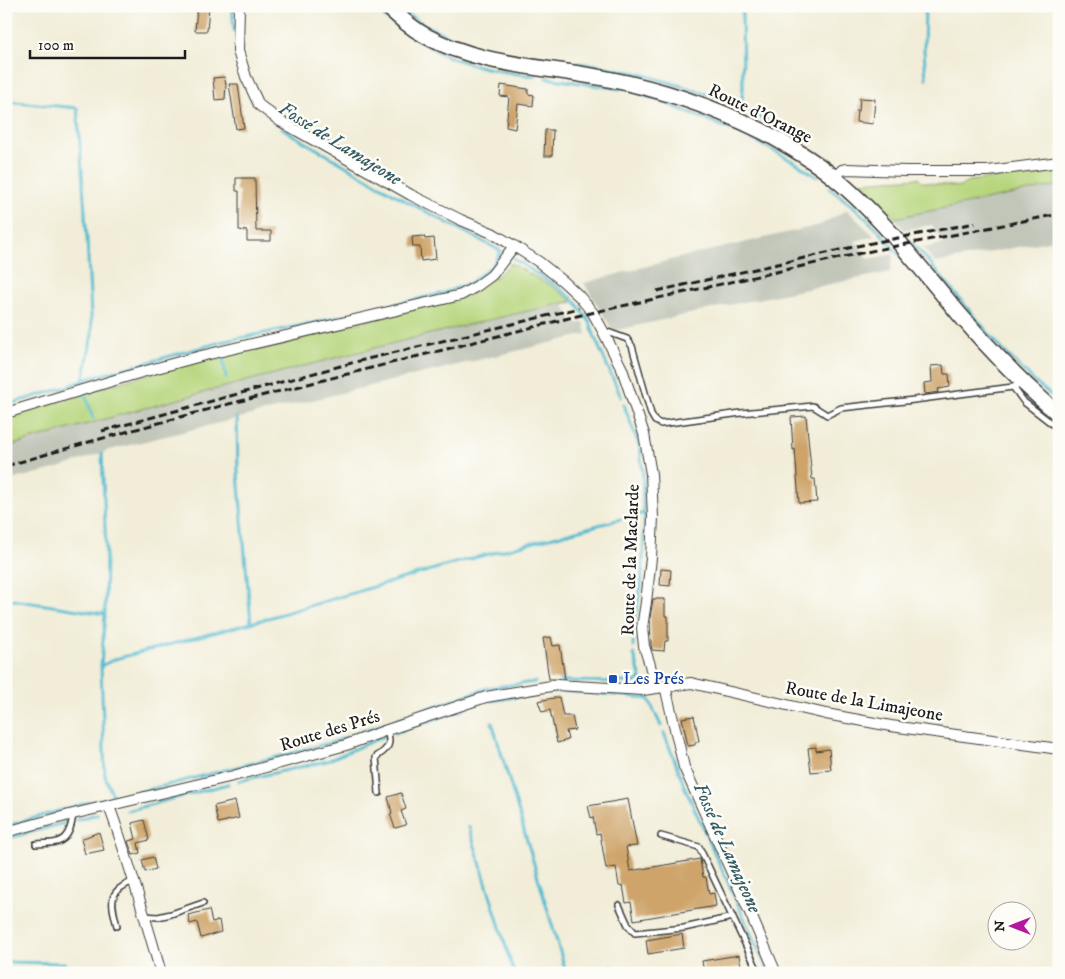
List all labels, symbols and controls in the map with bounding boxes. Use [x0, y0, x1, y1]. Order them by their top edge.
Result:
scale bar [30, 28, 185, 60]
text: 100 m [38, 36, 74, 55]
street label: Route d'Orange [705, 79, 815, 149]
water label: Fossé de Lamajeone [275, 97, 406, 191]
street label: Route de la Maclarde [617, 484, 645, 636]
place label: Les Prés [623, 668, 684, 690]
marker: Les Prés [607, 673, 619, 685]
street label: Route de la Limajeone [783, 677, 945, 727]
street label: Route des Prés [277, 705, 383, 757]
water label: Fossé de Lamajeone [688, 779, 766, 917]
north arrow [988, 902, 1038, 952]
text: N [991, 920, 1009, 932]

